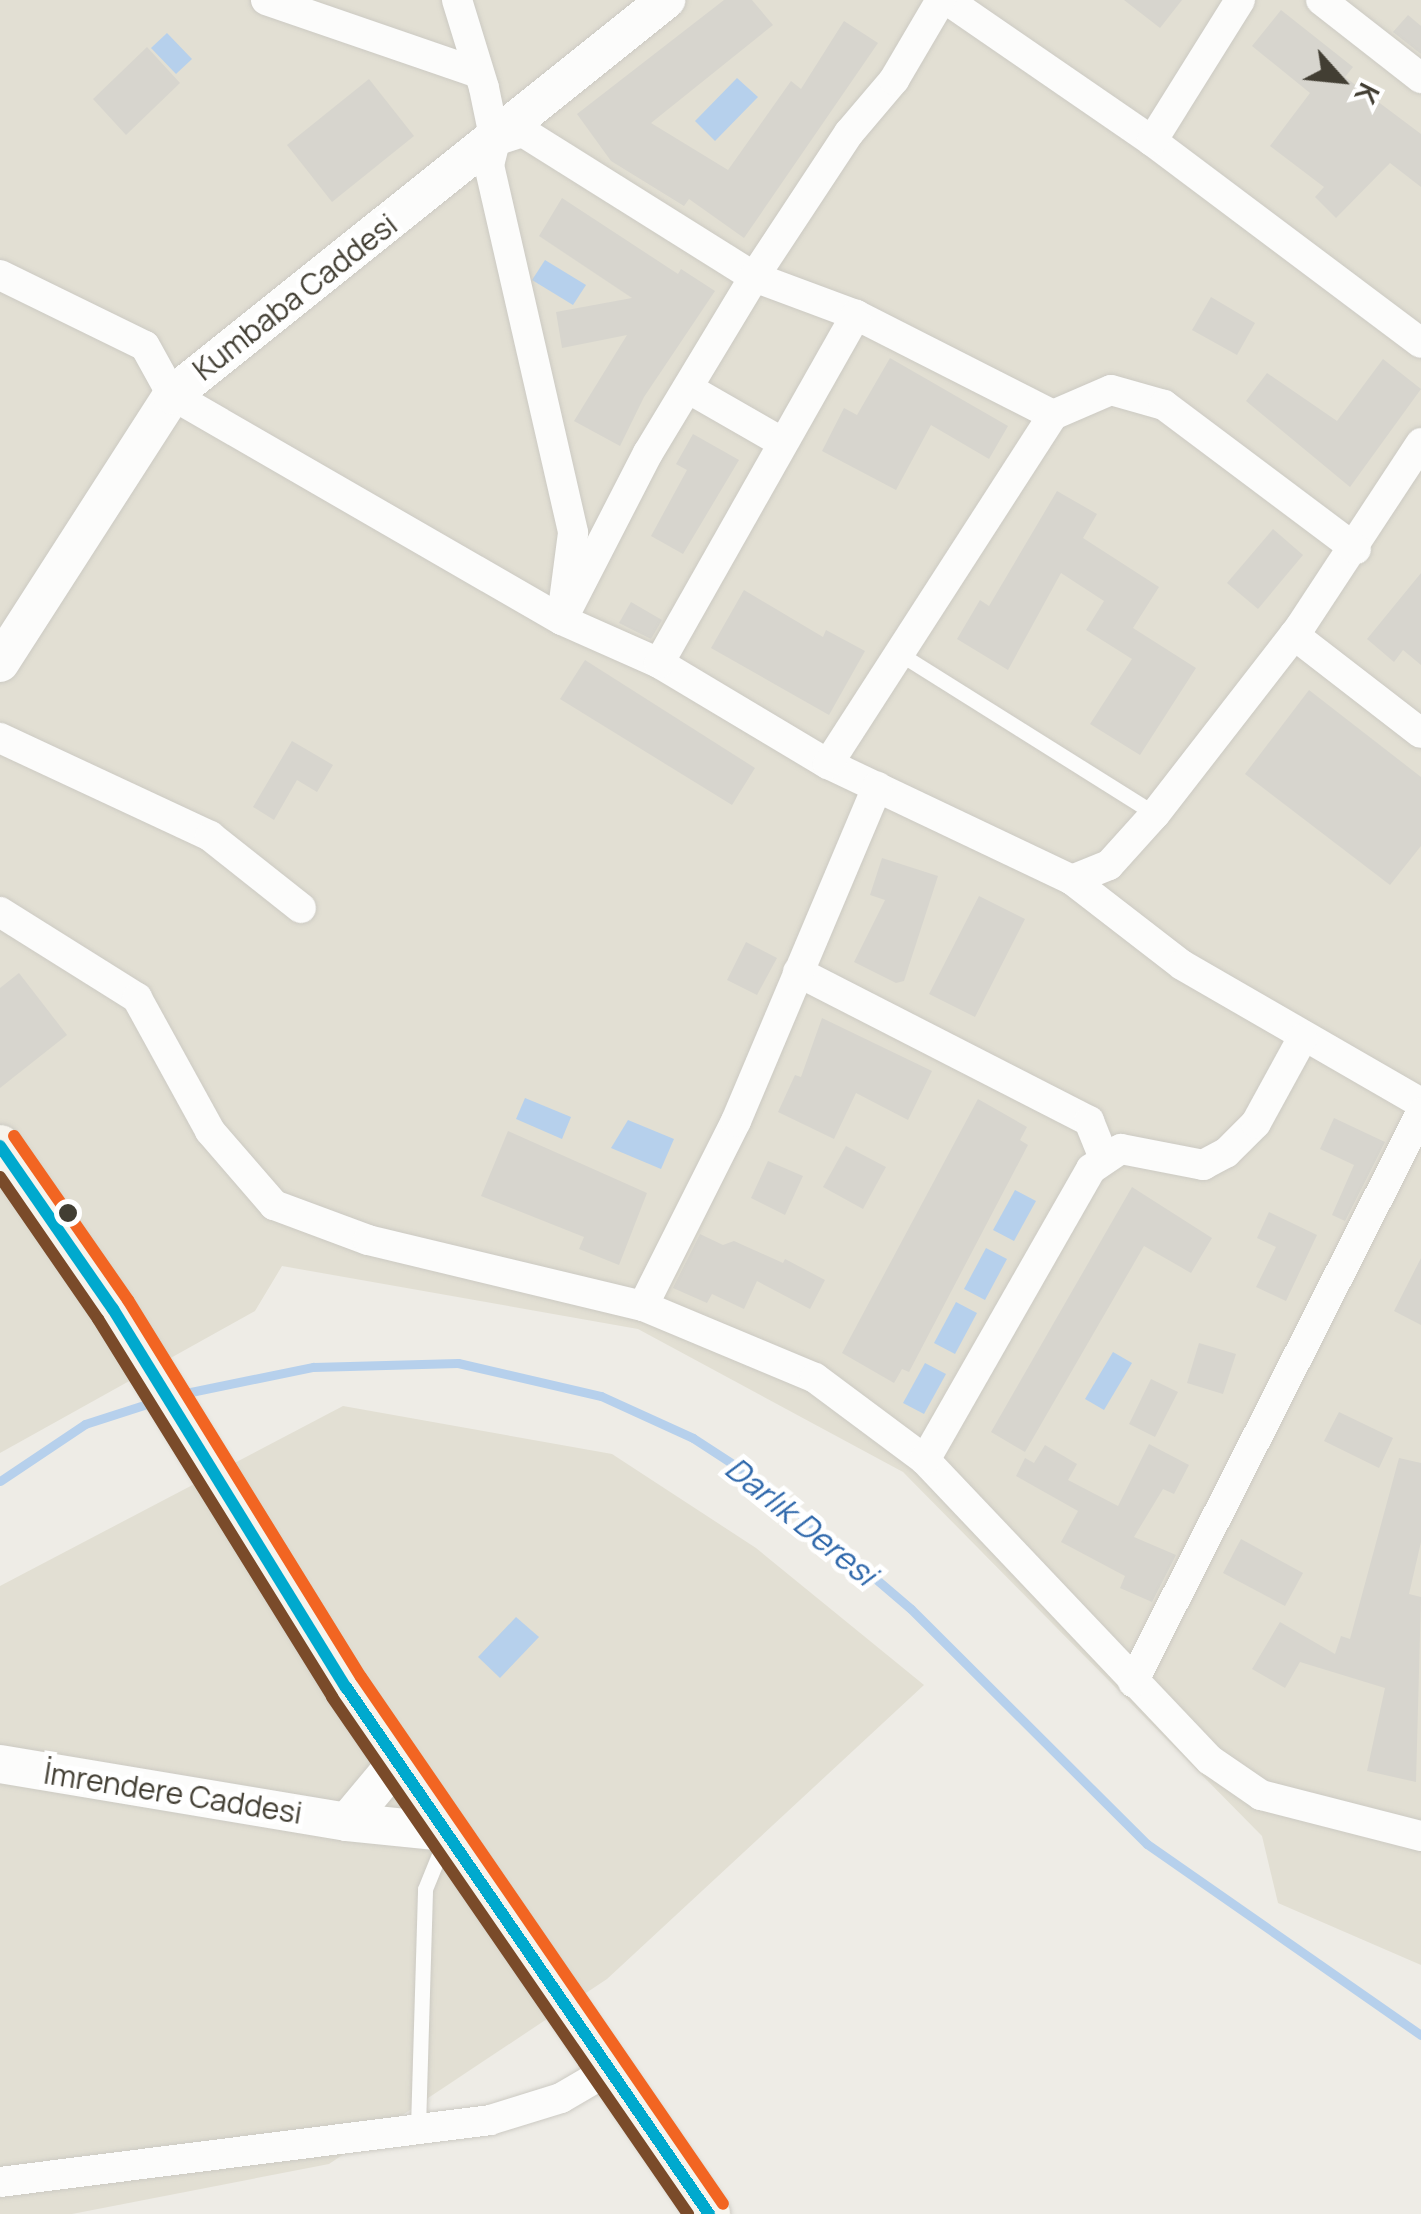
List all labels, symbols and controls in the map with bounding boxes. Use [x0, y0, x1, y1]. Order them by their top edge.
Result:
north arrow [1291, 30, 1391, 130]
text: K [1347, 77, 1389, 110]
street label: Kumbaba Caddesi [186, 206, 404, 388]
unlabelled marker [58, 1203, 78, 1223]
water label: Darlık Deresi [718, 1449, 884, 1593]
street label: İmrendere Caddesi [41, 1755, 305, 1831]

